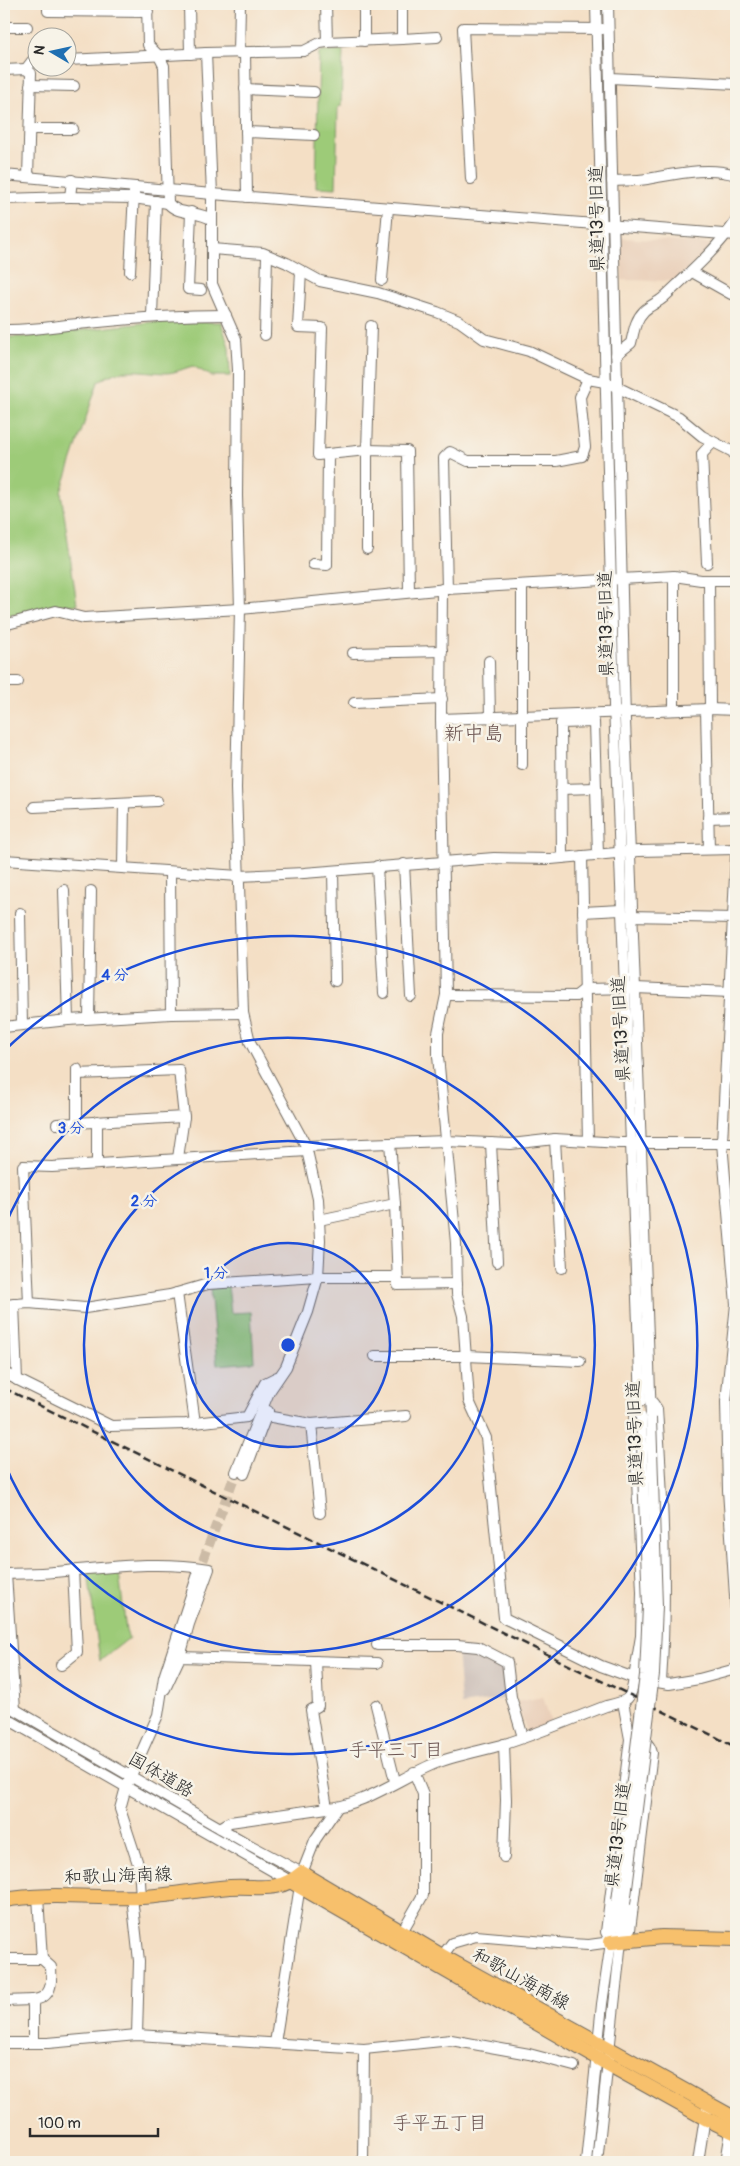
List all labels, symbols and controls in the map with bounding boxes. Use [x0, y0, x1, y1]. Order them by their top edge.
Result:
north arrow [28, 28, 78, 78]
text: N [31, 44, 49, 56]
street label: 県道13号旧道 [585, 165, 609, 273]
street label: 県道13号旧道 [594, 570, 618, 678]
district label: 新中島 [444, 721, 504, 746]
text: 4 分 [102, 966, 128, 985]
street label: 県道13号旧道 [607, 975, 635, 1083]
text: 3 分 [58, 1119, 84, 1138]
text: 2 分 [131, 1192, 157, 1211]
text: 1 分 [204, 1264, 228, 1283]
centre of rings [279, 1336, 297, 1354]
street label: 県道13号旧道 [622, 1380, 648, 1488]
district label: 手平三丁目 [348, 1738, 444, 1762]
street label: 国体道路 [124, 1747, 198, 1803]
street label: 県道13号旧道 [600, 1780, 636, 1890]
street label: 和歌山海南線 [64, 1863, 172, 1889]
street label: 和歌山海南線 [468, 1943, 574, 2015]
scale bar [30, 2106, 158, 2138]
district label: 手平五丁目 [392, 2111, 488, 2135]
text: 100 m [38, 2114, 81, 2133]

